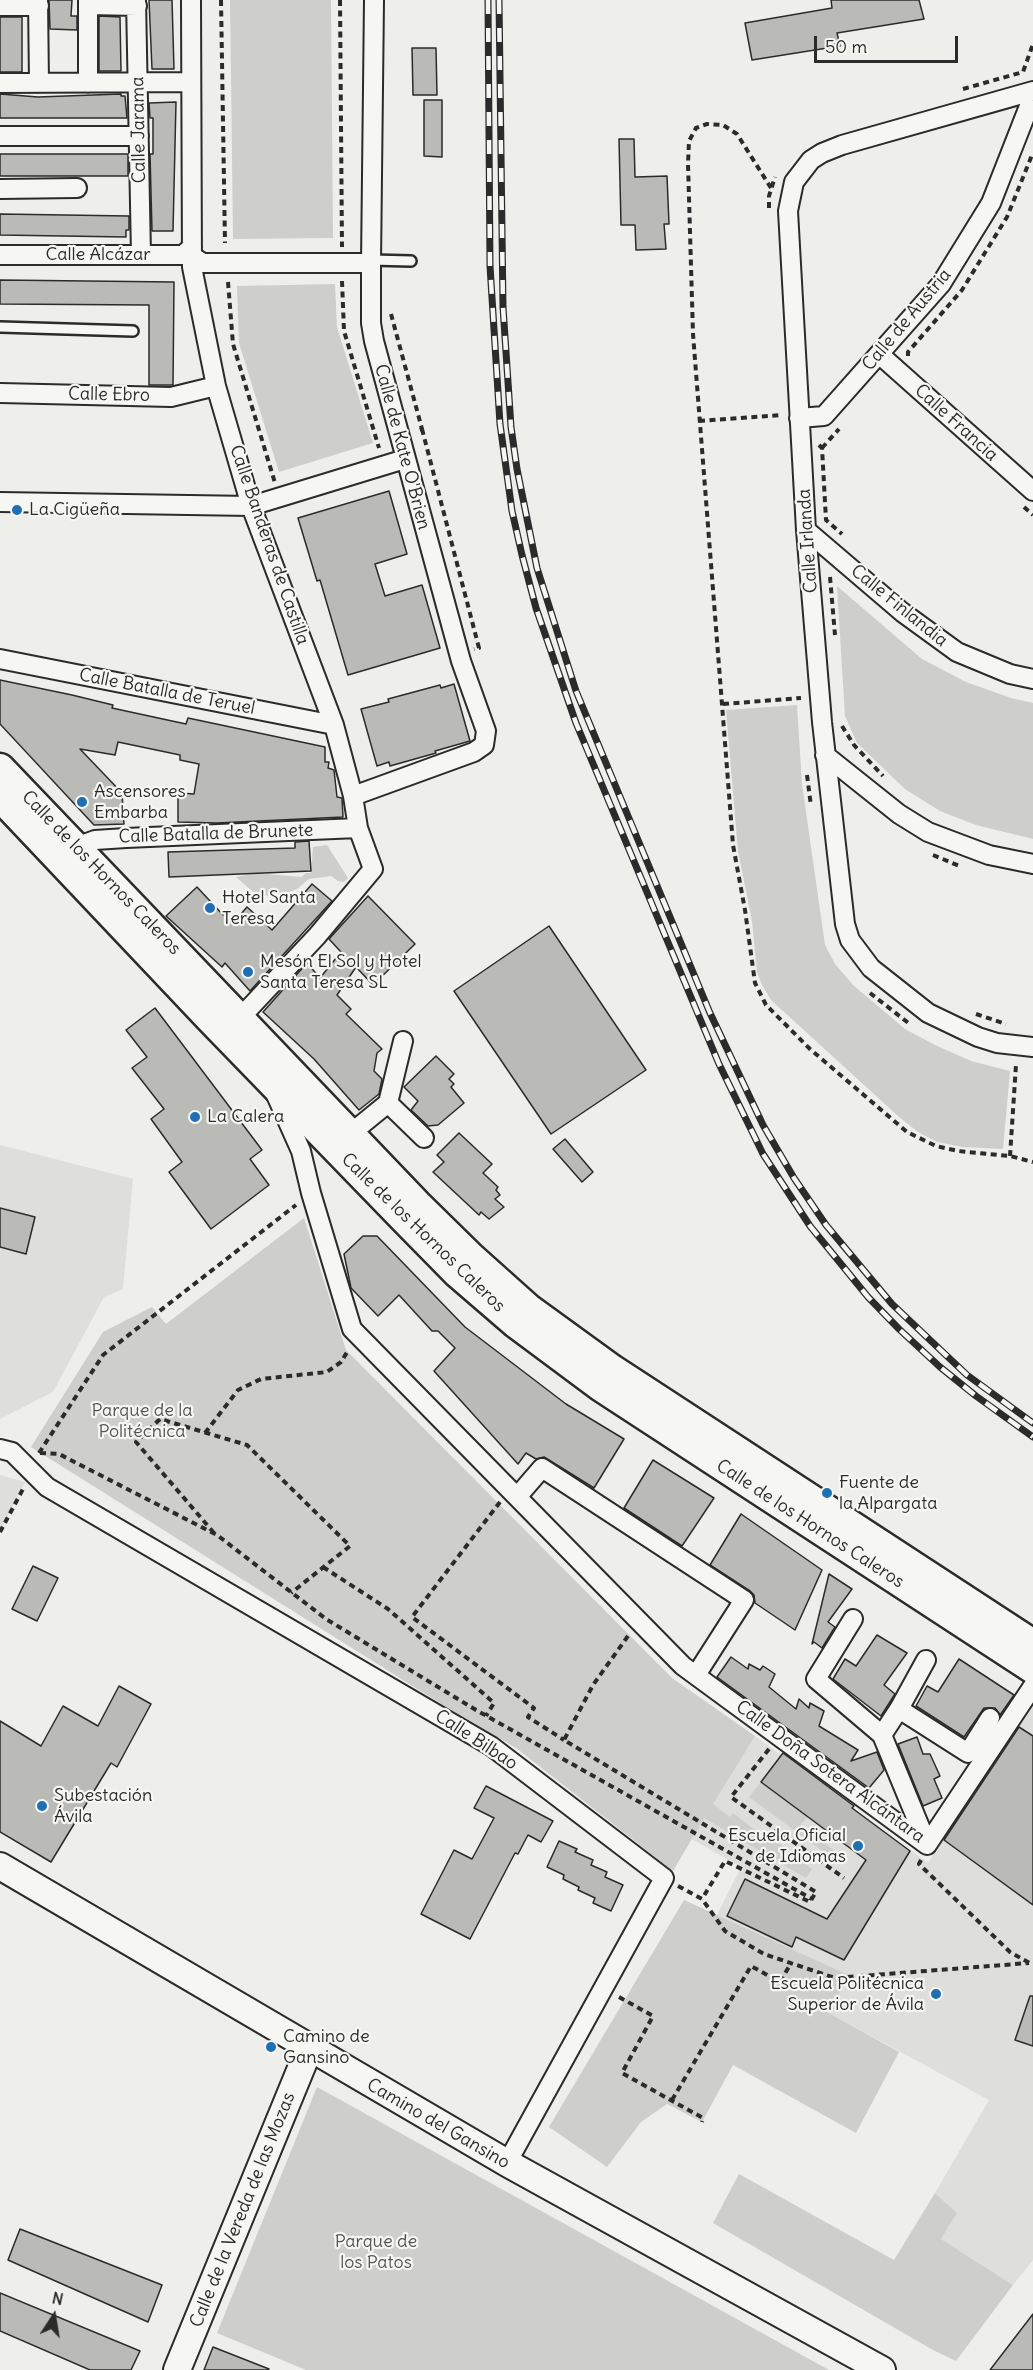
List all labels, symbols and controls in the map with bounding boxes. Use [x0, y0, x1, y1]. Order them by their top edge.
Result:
scale bar [817, 24, 961, 62]
text: 50 m [825, 35, 867, 58]
street label: Calle Jarama [127, 76, 151, 184]
street label: Calle Alcázar [45, 244, 151, 266]
street label: Calle de Austria [858, 265, 956, 375]
street label: Calle de Kate O'Brien [370, 362, 434, 532]
street label: Calle Francia [910, 380, 1002, 466]
street label: Calle Ebro [68, 383, 150, 407]
street label: Calle Banderas de Castilla [225, 442, 313, 648]
street label: Calle Irlanda [794, 488, 822, 594]
place label: La Cigüeña [29, 499, 120, 521]
marker: La Cigüeña [10, 503, 24, 517]
street label: Calle Finlandia [846, 560, 952, 652]
street label: Calle Batalla de Teruel [77, 664, 257, 720]
place label: Ascensores Embarba [94, 781, 186, 824]
street label: Calle de los Hornos Caleros [17, 786, 185, 960]
marker: Ascensores Embarba [75, 795, 89, 809]
street label: Calle Batalla de Brunete [118, 820, 314, 848]
place label: Hotel Santa Teresa [222, 887, 316, 930]
marker: Hotel Santa Teresa [203, 901, 217, 915]
place label: Mesón El Sol y Hotel Santa Teresa SL [260, 951, 422, 994]
marker: Mesón El Sol y Hotel Santa Teresa SL [241, 965, 255, 979]
place label: La Calera [207, 1106, 284, 1128]
marker: La Calera [188, 1110, 202, 1124]
street label: Calle de los Hornos Caleros [336, 1149, 510, 1317]
park label: Parque de la Politécnica [92, 1400, 192, 1442]
street label: Calle de los Hornos Caleros [712, 1455, 908, 1593]
place label: Fuente de la Alpargata [839, 1472, 938, 1514]
marker: Fuente de la Alpargata [820, 1486, 834, 1500]
street label: Calle Doña Sotera Alcántara [731, 1696, 929, 1848]
street label: Calle Bilbao [431, 1705, 521, 1775]
place label: Subestación Ávila [54, 1785, 152, 1828]
marker: Subestación Ávila [35, 1799, 49, 1813]
place label: Escuela Oficial de Idiomas [728, 1825, 846, 1868]
marker: Escuela Oficial de Idiomas [851, 1839, 865, 1853]
place label: Escuela Politécnica Superior de Ávila [770, 1973, 924, 2016]
marker: Escuela Politécnica Superior de Ávila [929, 1987, 943, 2001]
place label: Camino de Gansino [283, 2026, 370, 2068]
marker: Camino de Gansino [264, 2040, 278, 2054]
street label: Camino del Gansino [363, 2074, 513, 2174]
street label: Calle de la Vereda de las Mozas [186, 2089, 300, 2331]
park label: Parque de los Patos [335, 2231, 417, 2274]
north arrow [24, 2286, 84, 2346]
text: N [50, 2287, 65, 2309]

